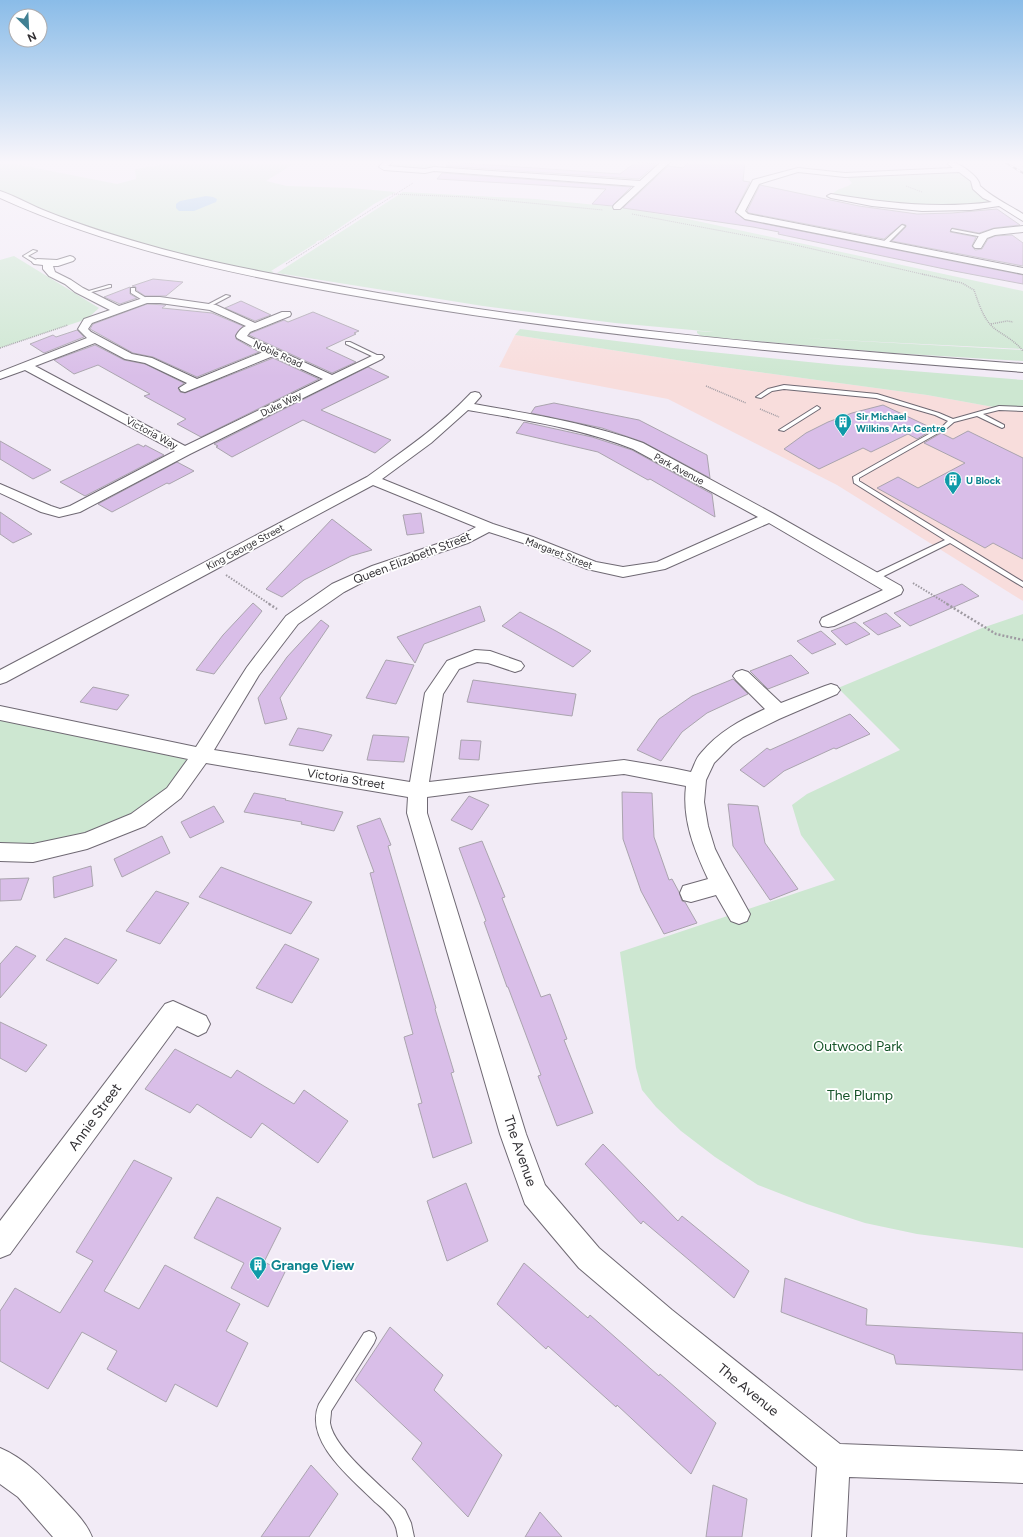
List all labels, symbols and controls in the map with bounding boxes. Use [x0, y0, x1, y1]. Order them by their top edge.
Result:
north arrow [8, 8, 48, 48]
text: N [25, 29, 38, 44]
street label: Noble Road [251, 337, 305, 371]
street label: Duke Way [258, 388, 305, 420]
place label: Sir Michael Wilkins Arts Centre [856, 410, 946, 435]
building icon: Sir Michael Wilkins Arts Centre [833, 412, 853, 437]
street label: Victoria Way [124, 414, 181, 452]
street label: Park Avenue [652, 450, 707, 488]
building icon: U Block [943, 470, 963, 495]
place label: U Block [966, 474, 1001, 487]
street label: King George Street [204, 521, 286, 573]
street label: Queen Elizabeth Street [351, 529, 473, 587]
street label: Margaret Street [524, 534, 595, 572]
street label: Victoria Street [306, 766, 386, 792]
park label: Outwood Park [813, 1038, 903, 1055]
street label: Annie Street [65, 1080, 125, 1154]
park label: The Plump [827, 1087, 893, 1104]
street label: The Avenue [500, 1113, 540, 1189]
building icon: Grange View [248, 1255, 268, 1280]
place label: Grange View [271, 1257, 355, 1274]
street label: The Avenue [714, 1360, 782, 1420]

